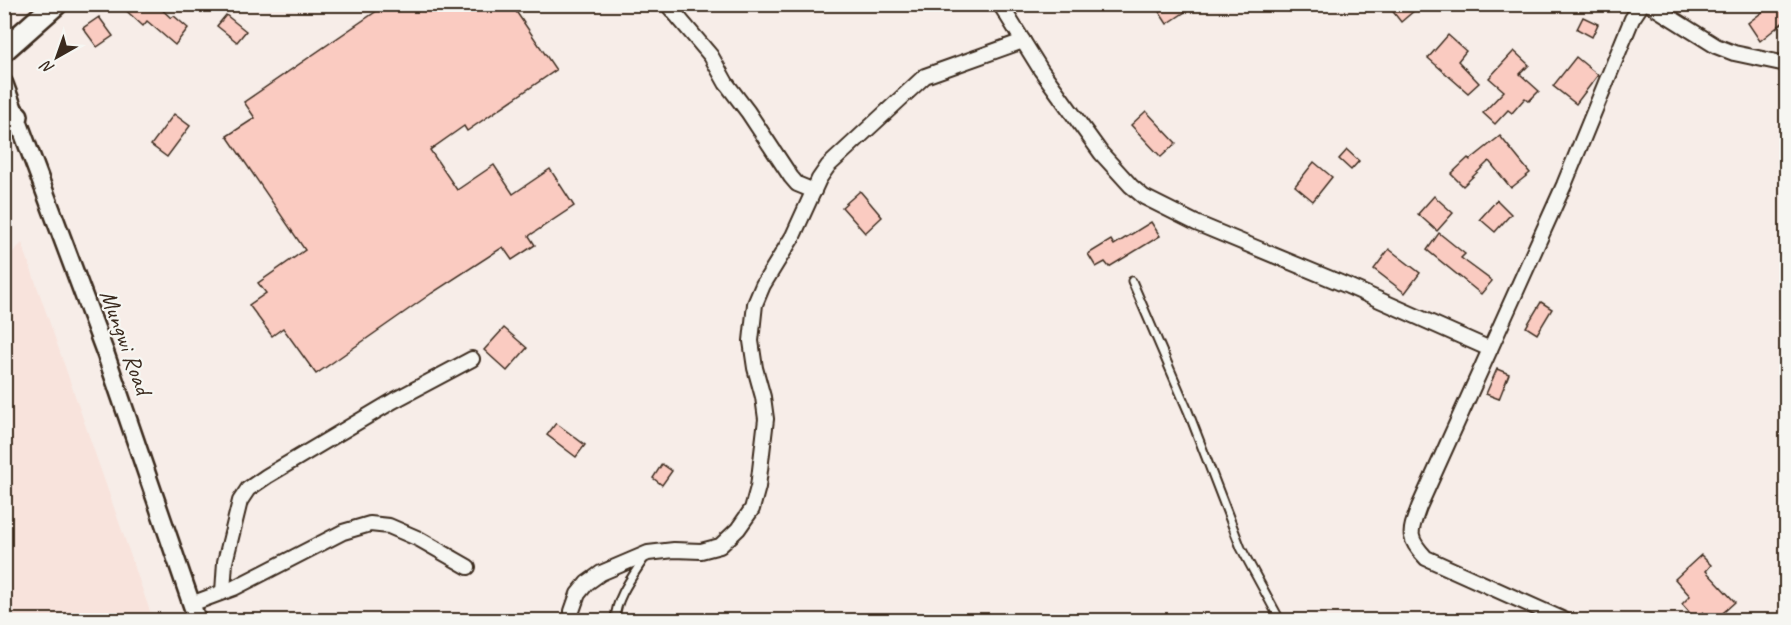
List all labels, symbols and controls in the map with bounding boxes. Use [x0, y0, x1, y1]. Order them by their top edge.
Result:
north arrow [27, 27, 87, 87]
text: N [35, 55, 58, 79]
street label: Mungwi Road [93, 286, 160, 402]

